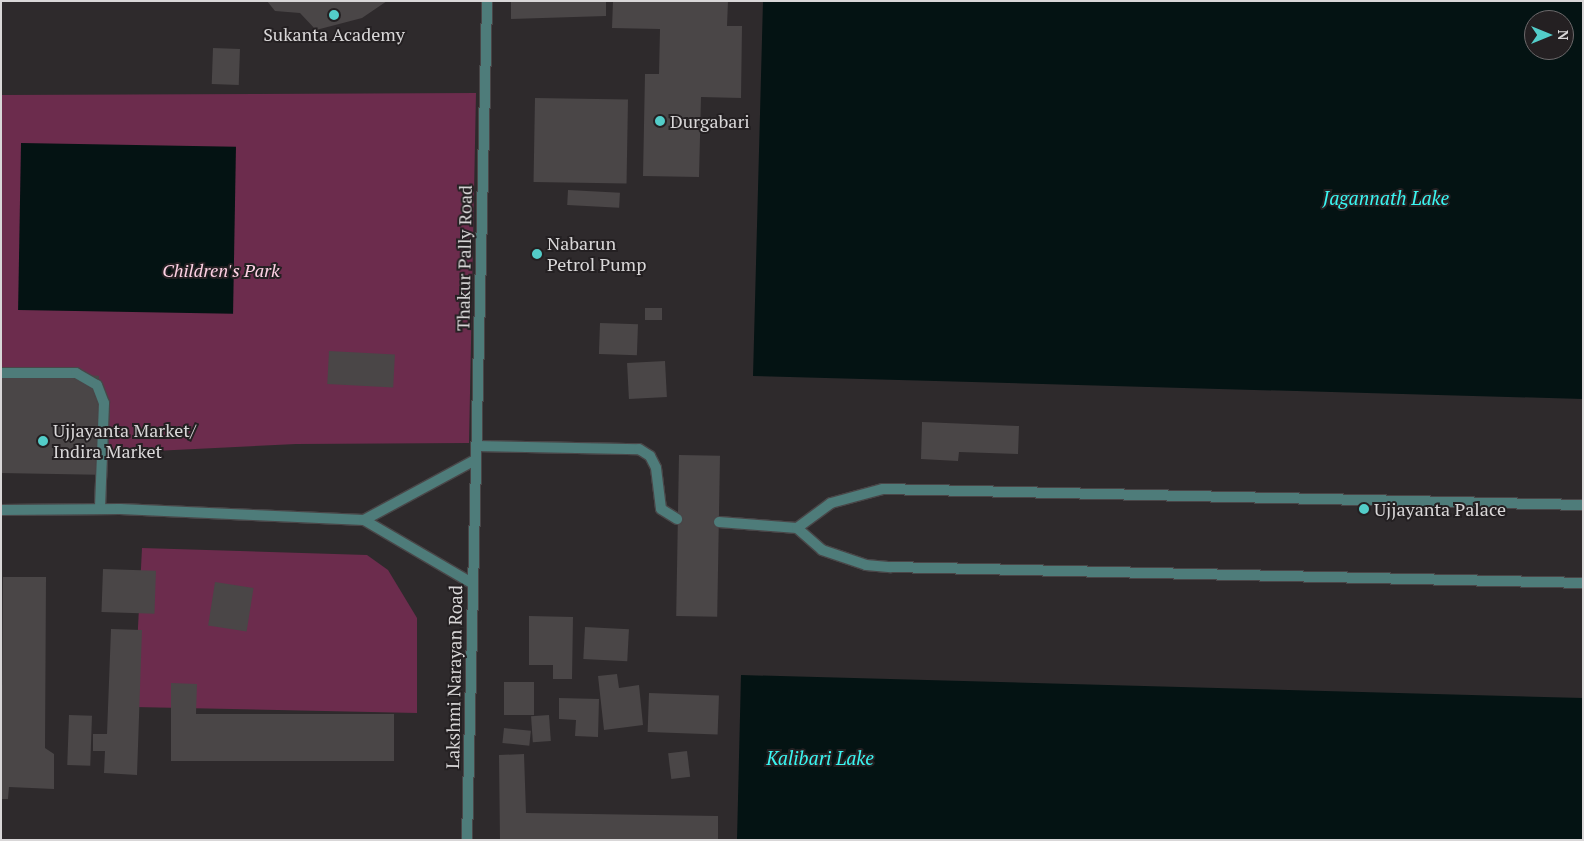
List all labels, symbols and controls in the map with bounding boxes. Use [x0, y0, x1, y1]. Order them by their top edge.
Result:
marker: Sukanta Academy [328, 9, 340, 21]
north arrow [1524, 10, 1574, 60]
place label: Sukanta Academy [263, 23, 405, 45]
text: N [1554, 30, 1573, 40]
place label: Durgabari [670, 110, 750, 132]
marker: Durgabari [654, 115, 666, 127]
street label: Thakur Pally Road [452, 185, 476, 331]
water label: Jagannath Lake [1323, 187, 1449, 209]
place label: Nabarun Petrol Pump [547, 233, 646, 276]
marker: Nabarun Petrol Pump [531, 248, 543, 260]
park label: Children's Park [162, 259, 280, 281]
place label: Ujjayanta Market/ Indira Market [53, 420, 196, 462]
marker: Ujjayanta Market/ Indira Market [37, 435, 49, 447]
place label: Ujjayanta Palace [1374, 498, 1506, 520]
marker: Ujjayanta Palace [1358, 503, 1370, 515]
street label: Lakshmi Narayan Road [442, 585, 466, 769]
water label: Kalibari Lake [766, 747, 874, 769]

